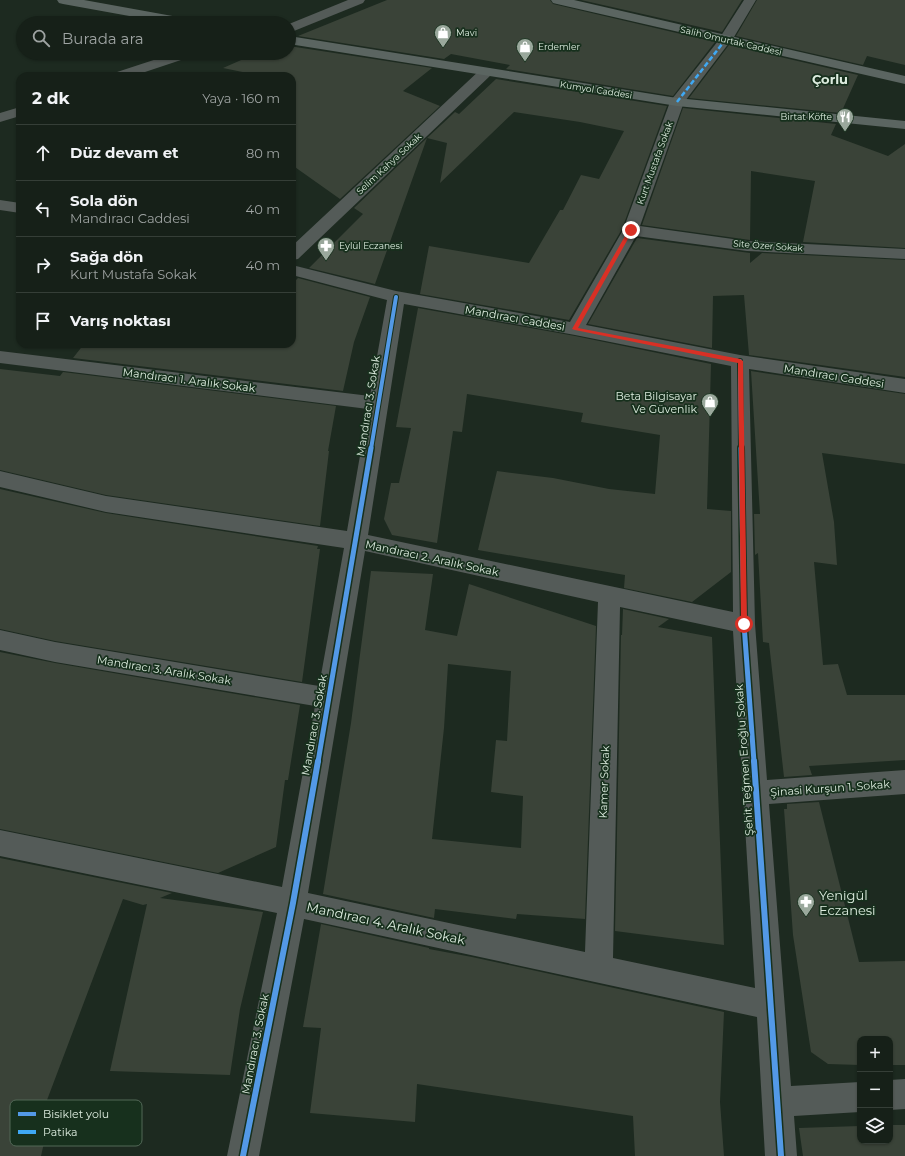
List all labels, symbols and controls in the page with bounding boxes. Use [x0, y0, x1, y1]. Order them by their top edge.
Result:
search box [16, 16, 296, 60]
shop icon: Mavi [433, 23, 453, 48]
street label: Salih Omurtak Caddesi [679, 23, 783, 58]
icon: search [30, 27, 52, 49]
place label: Mavi [456, 27, 477, 38]
text: Burada ara [62, 29, 144, 48]
shop icon: Erdemler [515, 37, 535, 62]
place label: Erdemler [538, 41, 580, 52]
district label: Çorlu [812, 71, 848, 87]
street label: Kumyol Caddesi [559, 78, 633, 101]
text: 2 dk [32, 88, 70, 108]
text: Yaya · 160 m [202, 90, 280, 106]
restaurant icon: Birtat Köfte [835, 107, 855, 132]
place label: Birtat Köfte [780, 111, 833, 122]
street label: Kurt Mustafa Sokak [634, 119, 675, 206]
street label: Selim Kahya Sokak [354, 130, 424, 197]
icon: ahead [32, 142, 54, 164]
text: Düz devam et [70, 143, 179, 162]
text: 80 m [246, 145, 280, 161]
text: Sola dön [70, 191, 138, 210]
icon: left [32, 198, 54, 220]
text: 40 m [246, 201, 280, 217]
text: Mandıracı Caddesi [70, 210, 190, 226]
route end [622, 221, 640, 239]
pharmacy icon: Eylül Eczanesi [316, 236, 336, 261]
street label: Site Özer Sokak [733, 238, 804, 253]
place label: Eylül Eczanesi [339, 240, 402, 251]
text: Sağa dön [70, 247, 143, 266]
icon: right [32, 254, 54, 276]
text: 40 m [246, 257, 280, 273]
text: Kurt Mustafa Sokak [70, 266, 197, 282]
street label: Mandıracı Caddesi [464, 302, 566, 334]
icon: arrive [32, 310, 54, 332]
text: Varış noktası [70, 311, 171, 330]
street label: Mandıracı 3. Sokak [353, 354, 383, 457]
street label: Mandıracı Caddesi [783, 361, 885, 391]
street label: Mandıracı 1. Aralık Sokak [122, 365, 256, 395]
place label: Beta Bilgisayar Ve Güvenlik [615, 389, 697, 416]
shop icon: Beta Bilgisayar Ve Güvenlik [700, 392, 720, 417]
street label: Mandıracı 2. Aralık Sokak [364, 537, 500, 579]
route start [735, 615, 753, 633]
street label: Mandıracı 3. Aralık Sokak [96, 652, 233, 688]
street label: Mandıracı 3. Sokak [298, 673, 330, 776]
street label: Şehit Teğmen Eroğlu Sokak [732, 683, 756, 836]
street label: Kamer Sokak [596, 745, 612, 819]
street label: Şinasi Kurşun 1. Sokak [770, 777, 891, 799]
place label: Yenigül Eczanesi [819, 887, 876, 918]
pharmacy icon: Yenigül Eczanesi [796, 892, 816, 917]
street label: Mandıracı 4. Aralık Sokak [305, 898, 467, 948]
street label: Mandıracı 3. Sokak [238, 992, 272, 1095]
map controls [857, 1036, 893, 1144]
button: + [857, 1036, 893, 1072]
button: − [857, 1072, 893, 1108]
legend [10, 1100, 142, 1146]
text: Bisiklet yolu [43, 1107, 109, 1121]
button: layers [857, 1108, 893, 1144]
text: Patika [43, 1125, 78, 1139]

